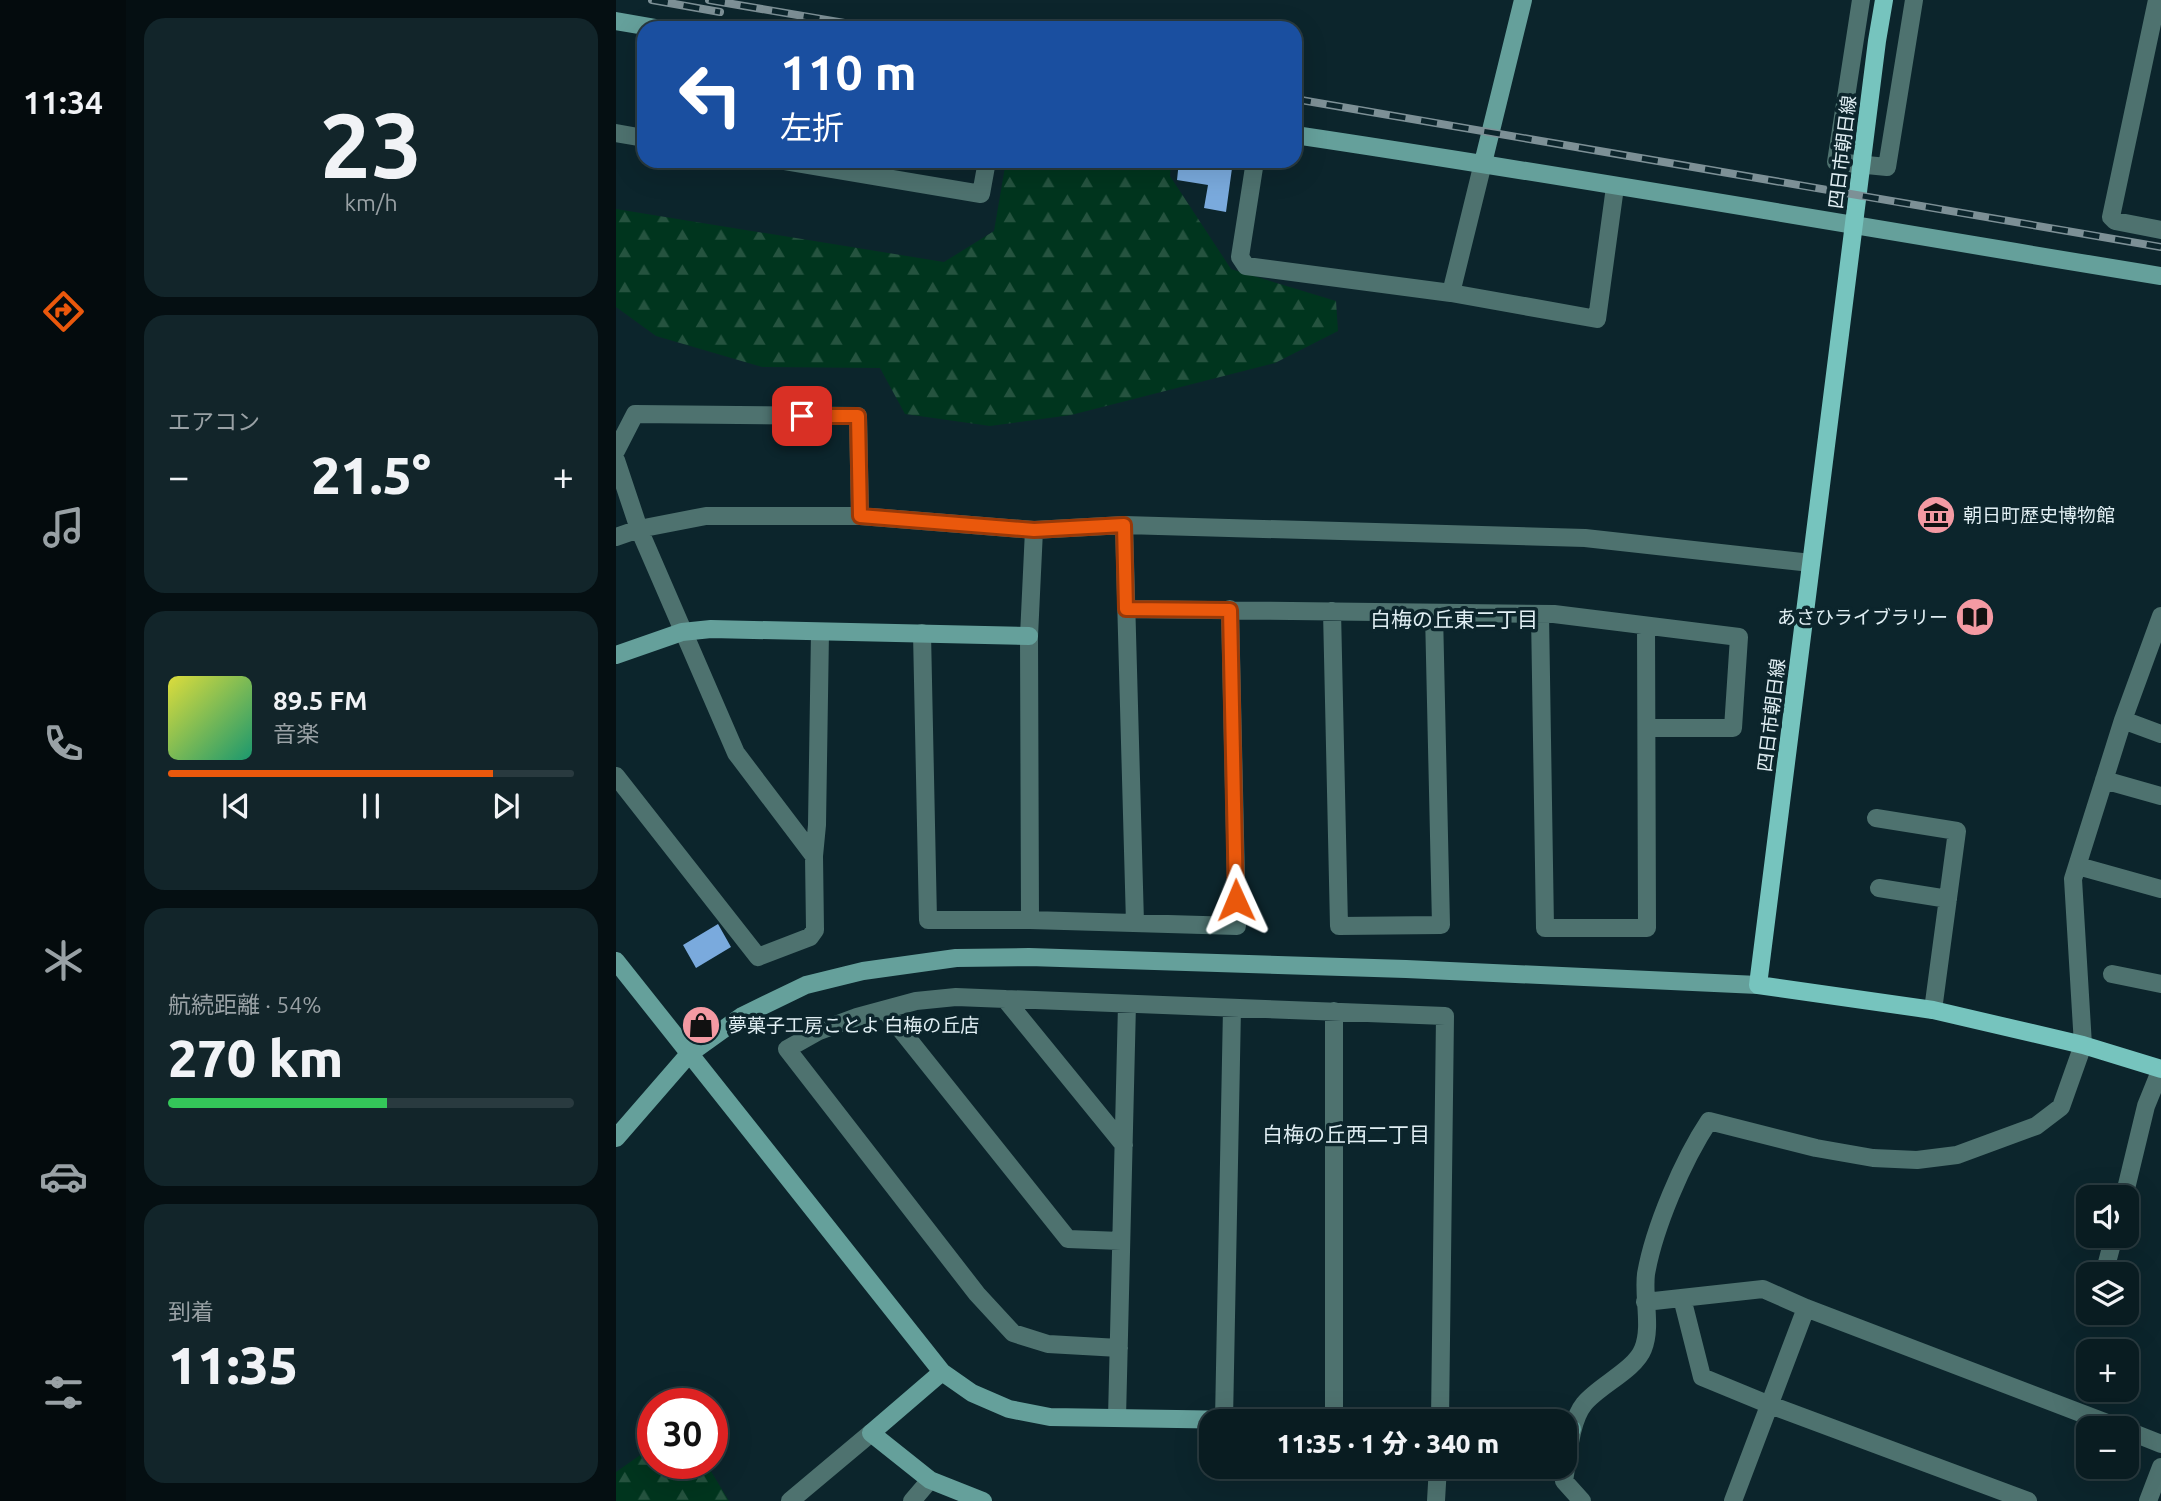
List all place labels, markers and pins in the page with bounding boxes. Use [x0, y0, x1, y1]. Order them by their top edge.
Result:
pin [772, 386, 832, 446]
museum icon: 朝日町歴史博物館 [1915, 494, 1957, 536]
place label: 朝日町歴史博物館 [1963, 504, 2115, 526]
library icon: あさひライブラリー [1954, 596, 1996, 638]
place label: あさひライブラリー [1777, 606, 1948, 628]
shop icon: 夢菓子工房ことよ 白梅の丘店 [680, 1004, 722, 1046]
place label: 夢菓子工房ことよ 白梅の丘店 [728, 1014, 979, 1036]

